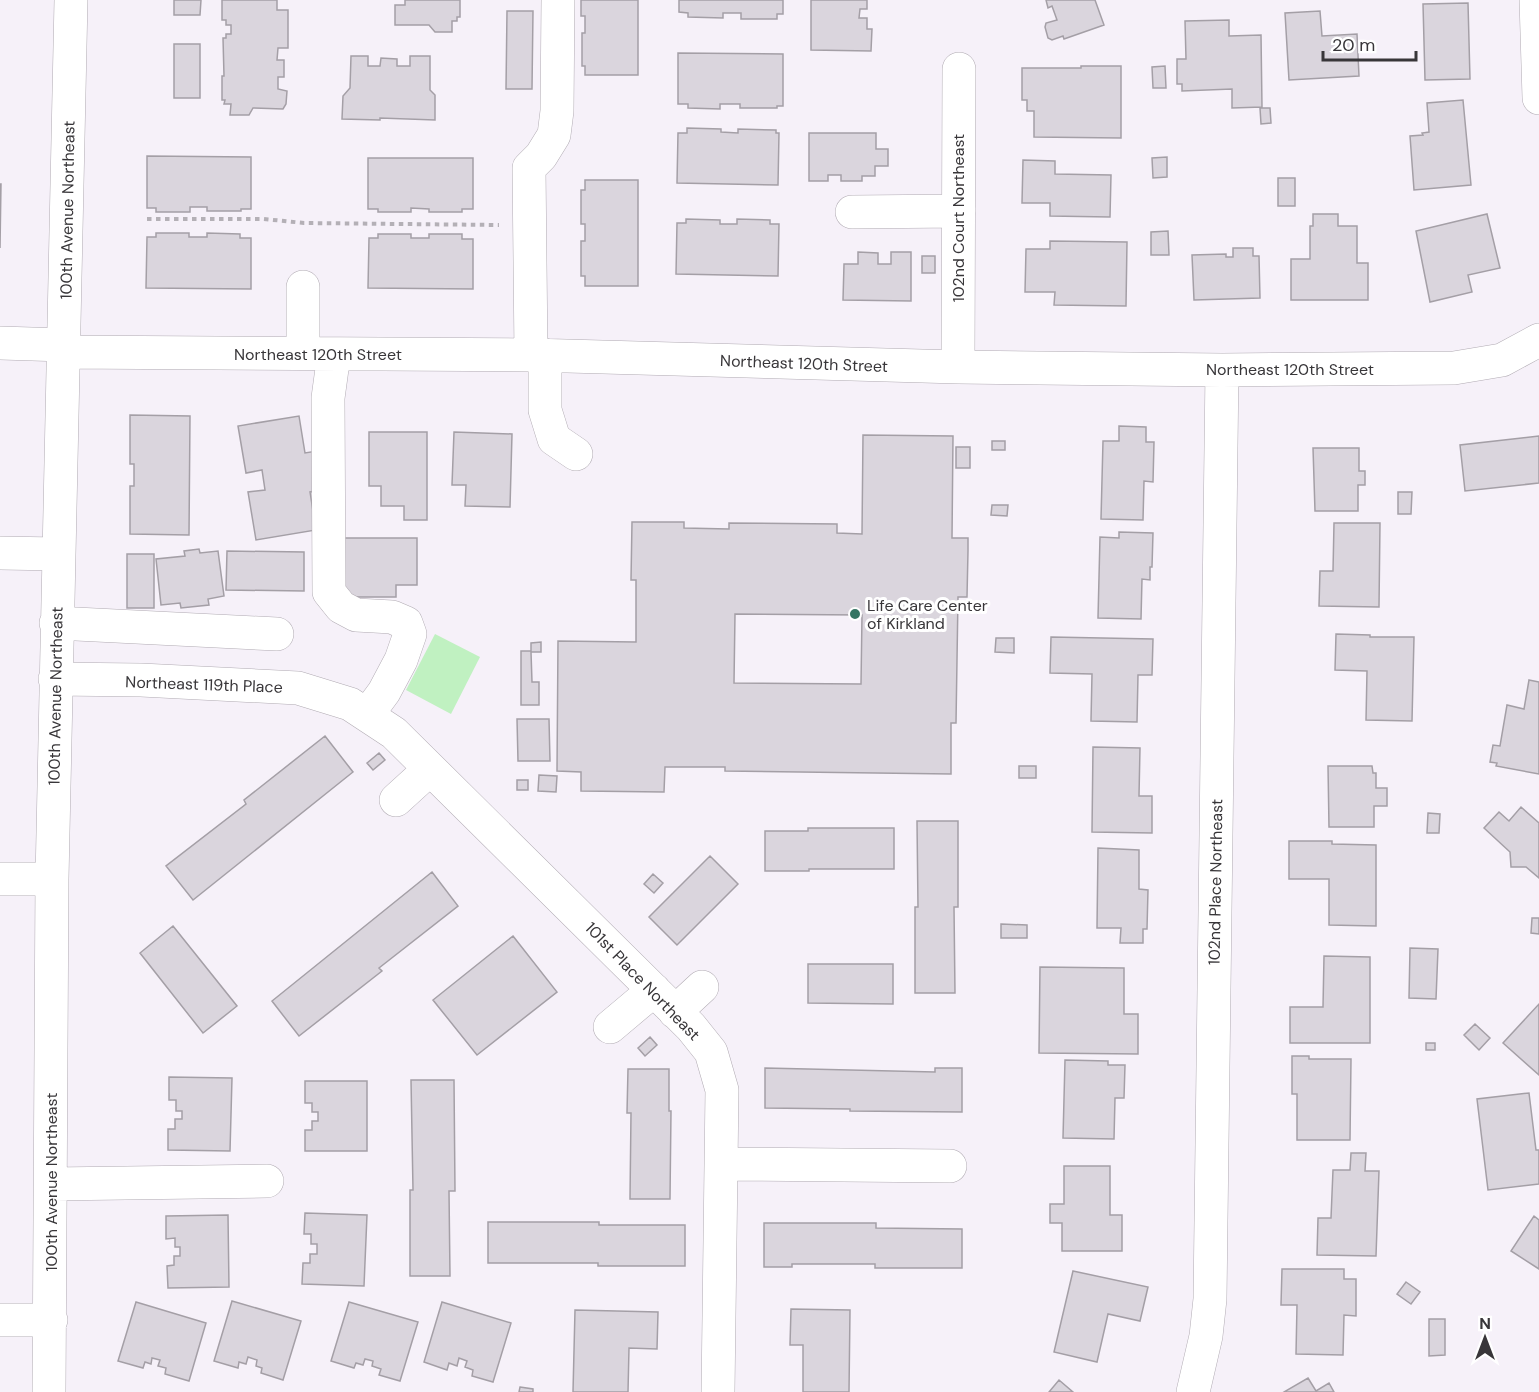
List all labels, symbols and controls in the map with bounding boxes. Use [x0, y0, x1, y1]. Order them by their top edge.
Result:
scale bar [1323, 24, 1416, 62]
text: 20 m [1332, 33, 1375, 57]
street label: 100th Avenue Northeast [55, 120, 80, 300]
street label: 102nd Court Northeast [948, 134, 969, 302]
street label: Northeast 120th Street [234, 344, 402, 365]
street label: Northeast 120th Street [720, 350, 888, 377]
street label: Northeast 120th Street [1206, 359, 1374, 380]
place label: Life Care Center of Kirkland [867, 595, 988, 634]
street label: 100th Avenue Northeast [43, 606, 68, 786]
marker: Life Care Center of Kirkland [848, 607, 862, 621]
street label: Northeast 119th Place [125, 671, 283, 698]
street label: 102nd Place Northeast [1204, 799, 1227, 965]
street label: 101st Place Northeast [581, 918, 705, 1045]
street label: 100th Avenue Northeast [41, 1093, 62, 1271]
north arrow [1455, 1308, 1515, 1368]
text: N [1479, 1313, 1491, 1334]

